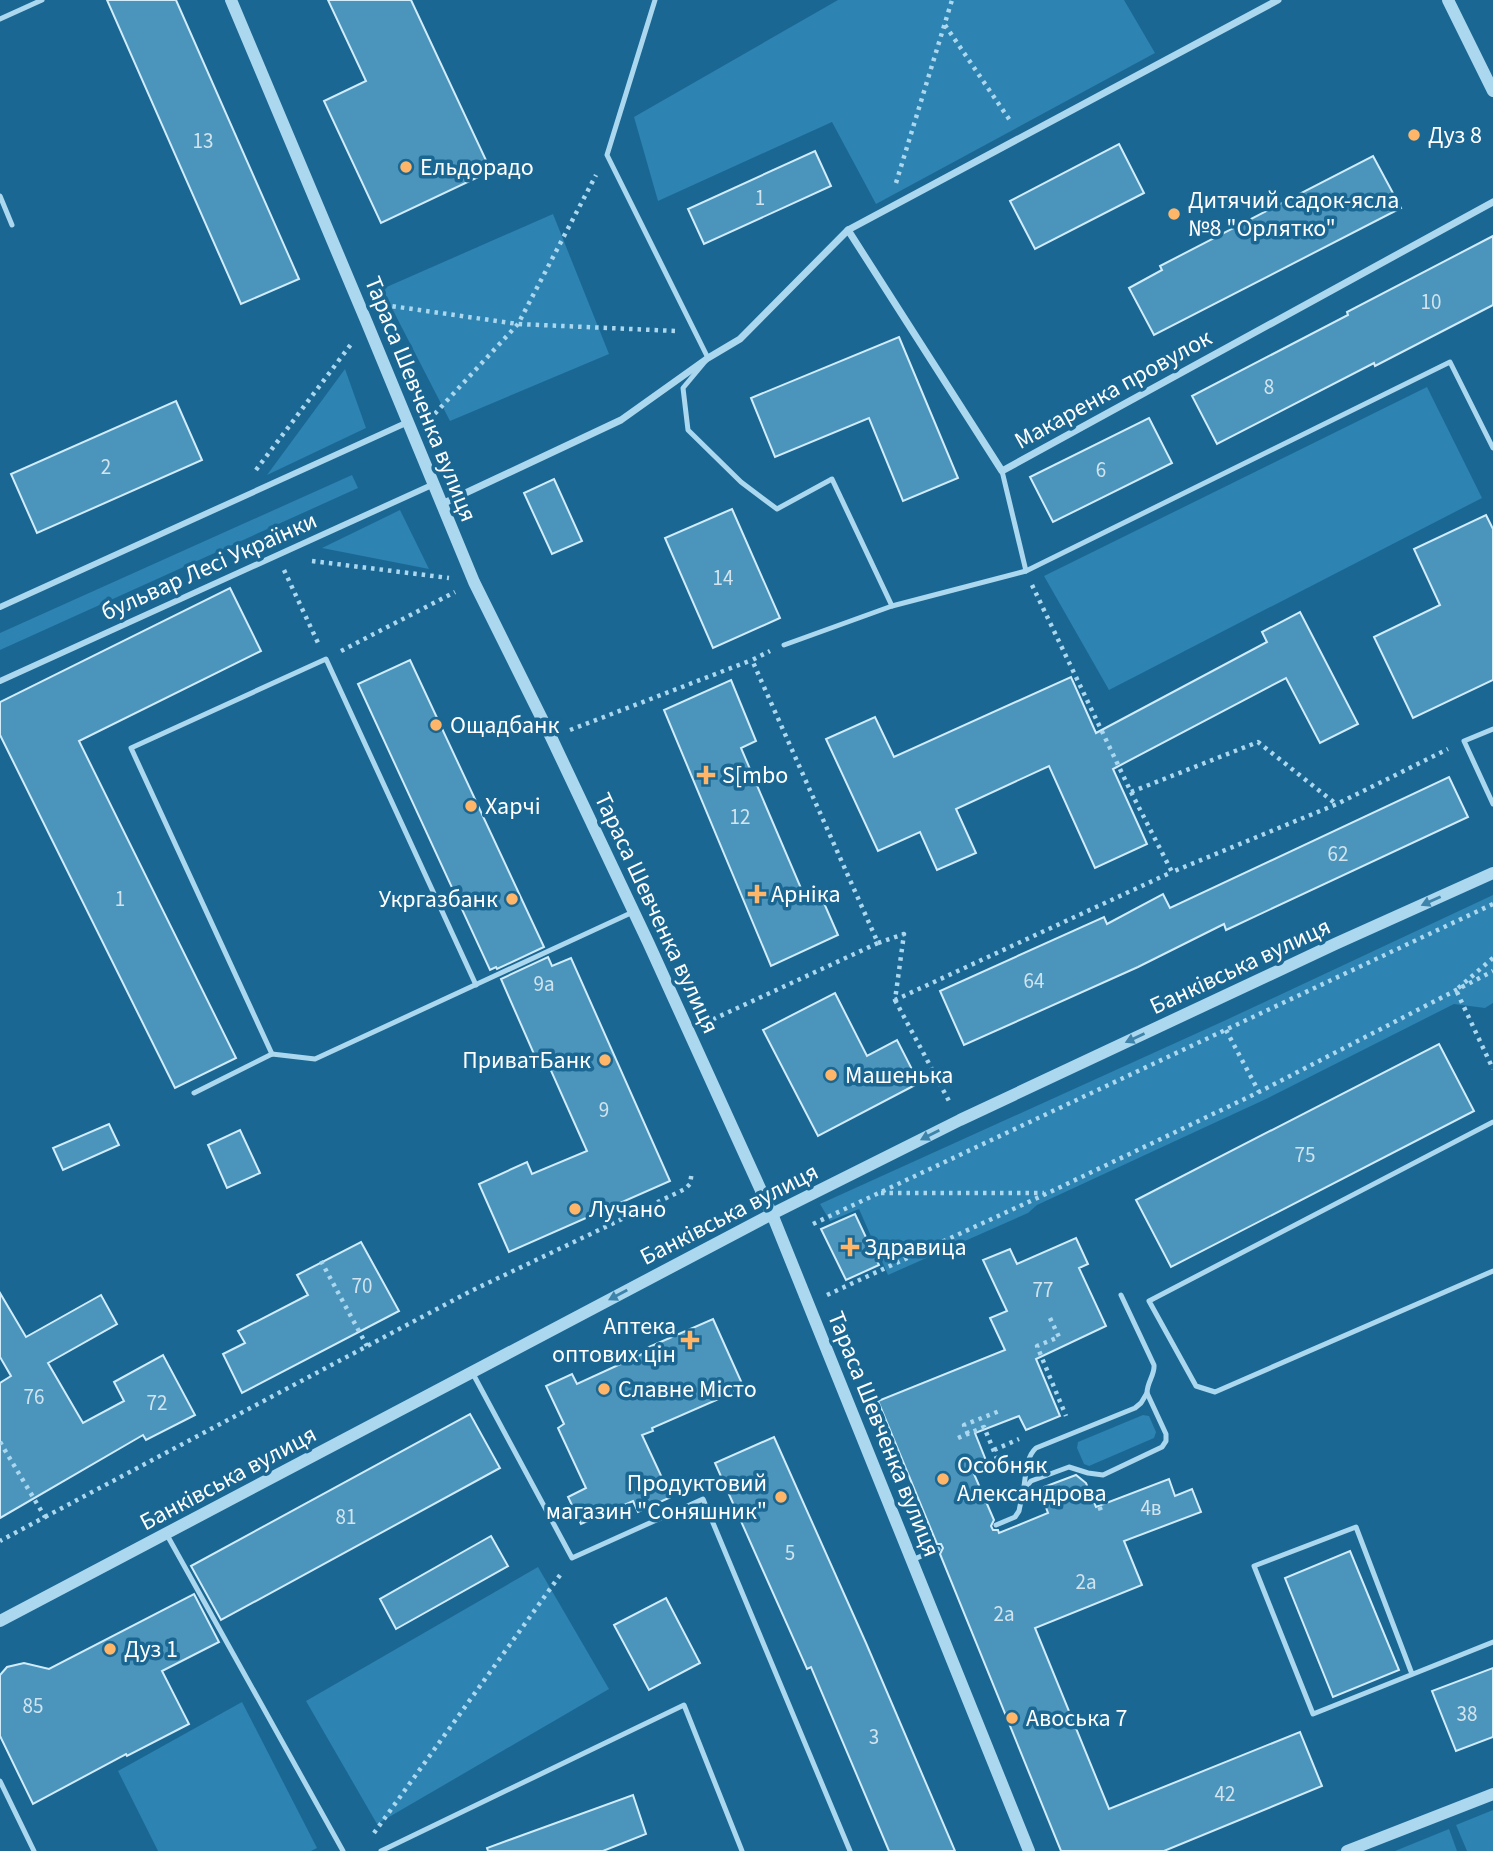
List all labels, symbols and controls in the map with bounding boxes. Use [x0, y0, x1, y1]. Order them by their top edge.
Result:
place label: Дуз 8 [1428, 118, 1482, 153]
house number: 13 [193, 126, 213, 156]
marker: Дуз 8 [1406, 127, 1422, 143]
place label: Ельдорадо [420, 150, 534, 185]
marker: Ельдорадо [398, 159, 414, 175]
house number: 1 [755, 183, 765, 213]
place label: Дитячий садок-ясла №8 "Орлятко" [1188, 183, 1399, 246]
marker: Дитячий садок-ясла №8 "Орлятко" [1166, 206, 1182, 222]
street label: Тараса Шевченка вулиця [355, 271, 486, 527]
house number: 10 [1421, 287, 1441, 317]
street label: Макаренка провулок [1008, 321, 1218, 458]
house number: 8 [1264, 372, 1274, 402]
house number: 2 [101, 452, 111, 482]
house number: 6 [1096, 455, 1106, 485]
street label: бульвар Лесі Українки [96, 503, 323, 630]
house number: 14 [713, 563, 733, 593]
place label: Ощадбанк [450, 708, 560, 743]
marker: Ощадбанк [428, 717, 444, 733]
place label: S[mbo [722, 758, 788, 793]
marker: S[mbo [696, 765, 716, 785]
street label: Тараса Шевченка вулиця [585, 787, 728, 1039]
place label: Харчі [485, 789, 541, 824]
marker: Харчі [463, 798, 479, 814]
house number: 12 [730, 802, 750, 832]
house number: 62 [1328, 839, 1348, 869]
place label: Арніка [771, 877, 841, 912]
place label: Укргазбанк [379, 882, 498, 917]
house number: 1 [115, 884, 125, 914]
marker: Арніка [749, 886, 765, 902]
marker: Укргазбанк [504, 891, 520, 907]
one-way arrow [1421, 895, 1441, 907]
street label: Банківська вулиця [1144, 909, 1336, 1024]
house number: 64 [1024, 966, 1044, 996]
house number: 9а [533, 969, 555, 999]
one-way arrow [1125, 1032, 1145, 1044]
place label: ПриватБанк [462, 1043, 591, 1078]
marker: ПриватБанк [597, 1052, 613, 1068]
place label: Машенька [845, 1058, 953, 1093]
marker: Машенька [823, 1067, 839, 1083]
house number: 9 [599, 1095, 609, 1125]
one-way arrow [920, 1130, 940, 1141]
house number: 75 [1295, 1140, 1315, 1170]
street label: Банківська вулиця [634, 1154, 824, 1275]
place label: Лучано [589, 1192, 666, 1227]
marker: Лучано [567, 1201, 583, 1217]
place label: Здравица [864, 1230, 967, 1265]
marker: Здравица [842, 1239, 858, 1255]
house number: 70 [352, 1271, 372, 1301]
house number: 77 [1033, 1275, 1053, 1305]
one-way arrow [609, 1289, 628, 1301]
street label: Тараса Шевченка вулиця [818, 1306, 949, 1562]
place label: Аптека оптових цін [552, 1309, 676, 1372]
marker: Аптека оптових цін [682, 1332, 698, 1348]
place label: Славне Місто [618, 1372, 757, 1407]
marker: Славне Місто [596, 1381, 612, 1397]
house number: 76 [24, 1382, 44, 1412]
house number: 72 [147, 1388, 167, 1418]
street label: Банківська вулиця [134, 1417, 323, 1540]
place label: Особняк Александрова [957, 1448, 1107, 1511]
place label: Продуктовий магазин "Соняшник" [546, 1466, 767, 1529]
marker: Особняк Александрова [935, 1471, 951, 1487]
marker: Продуктовий магазин "Соняшник" [773, 1489, 789, 1505]
house number: 4в [1140, 1493, 1162, 1523]
house number: 81 [336, 1502, 356, 1532]
house number: 5 [785, 1538, 795, 1568]
house number: 2а [1075, 1567, 1097, 1597]
house number: 2а [993, 1599, 1015, 1629]
place label: Дуз 1 [124, 1632, 178, 1667]
marker: Дуз 1 [102, 1641, 118, 1657]
house number: 85 [23, 1691, 43, 1721]
house number: 38 [1457, 1699, 1477, 1729]
place label: Авоська 7 [1026, 1701, 1127, 1736]
marker: Авоська 7 [1004, 1710, 1020, 1726]
house number: 3 [869, 1722, 879, 1752]
house number: 42 [1215, 1779, 1235, 1809]

